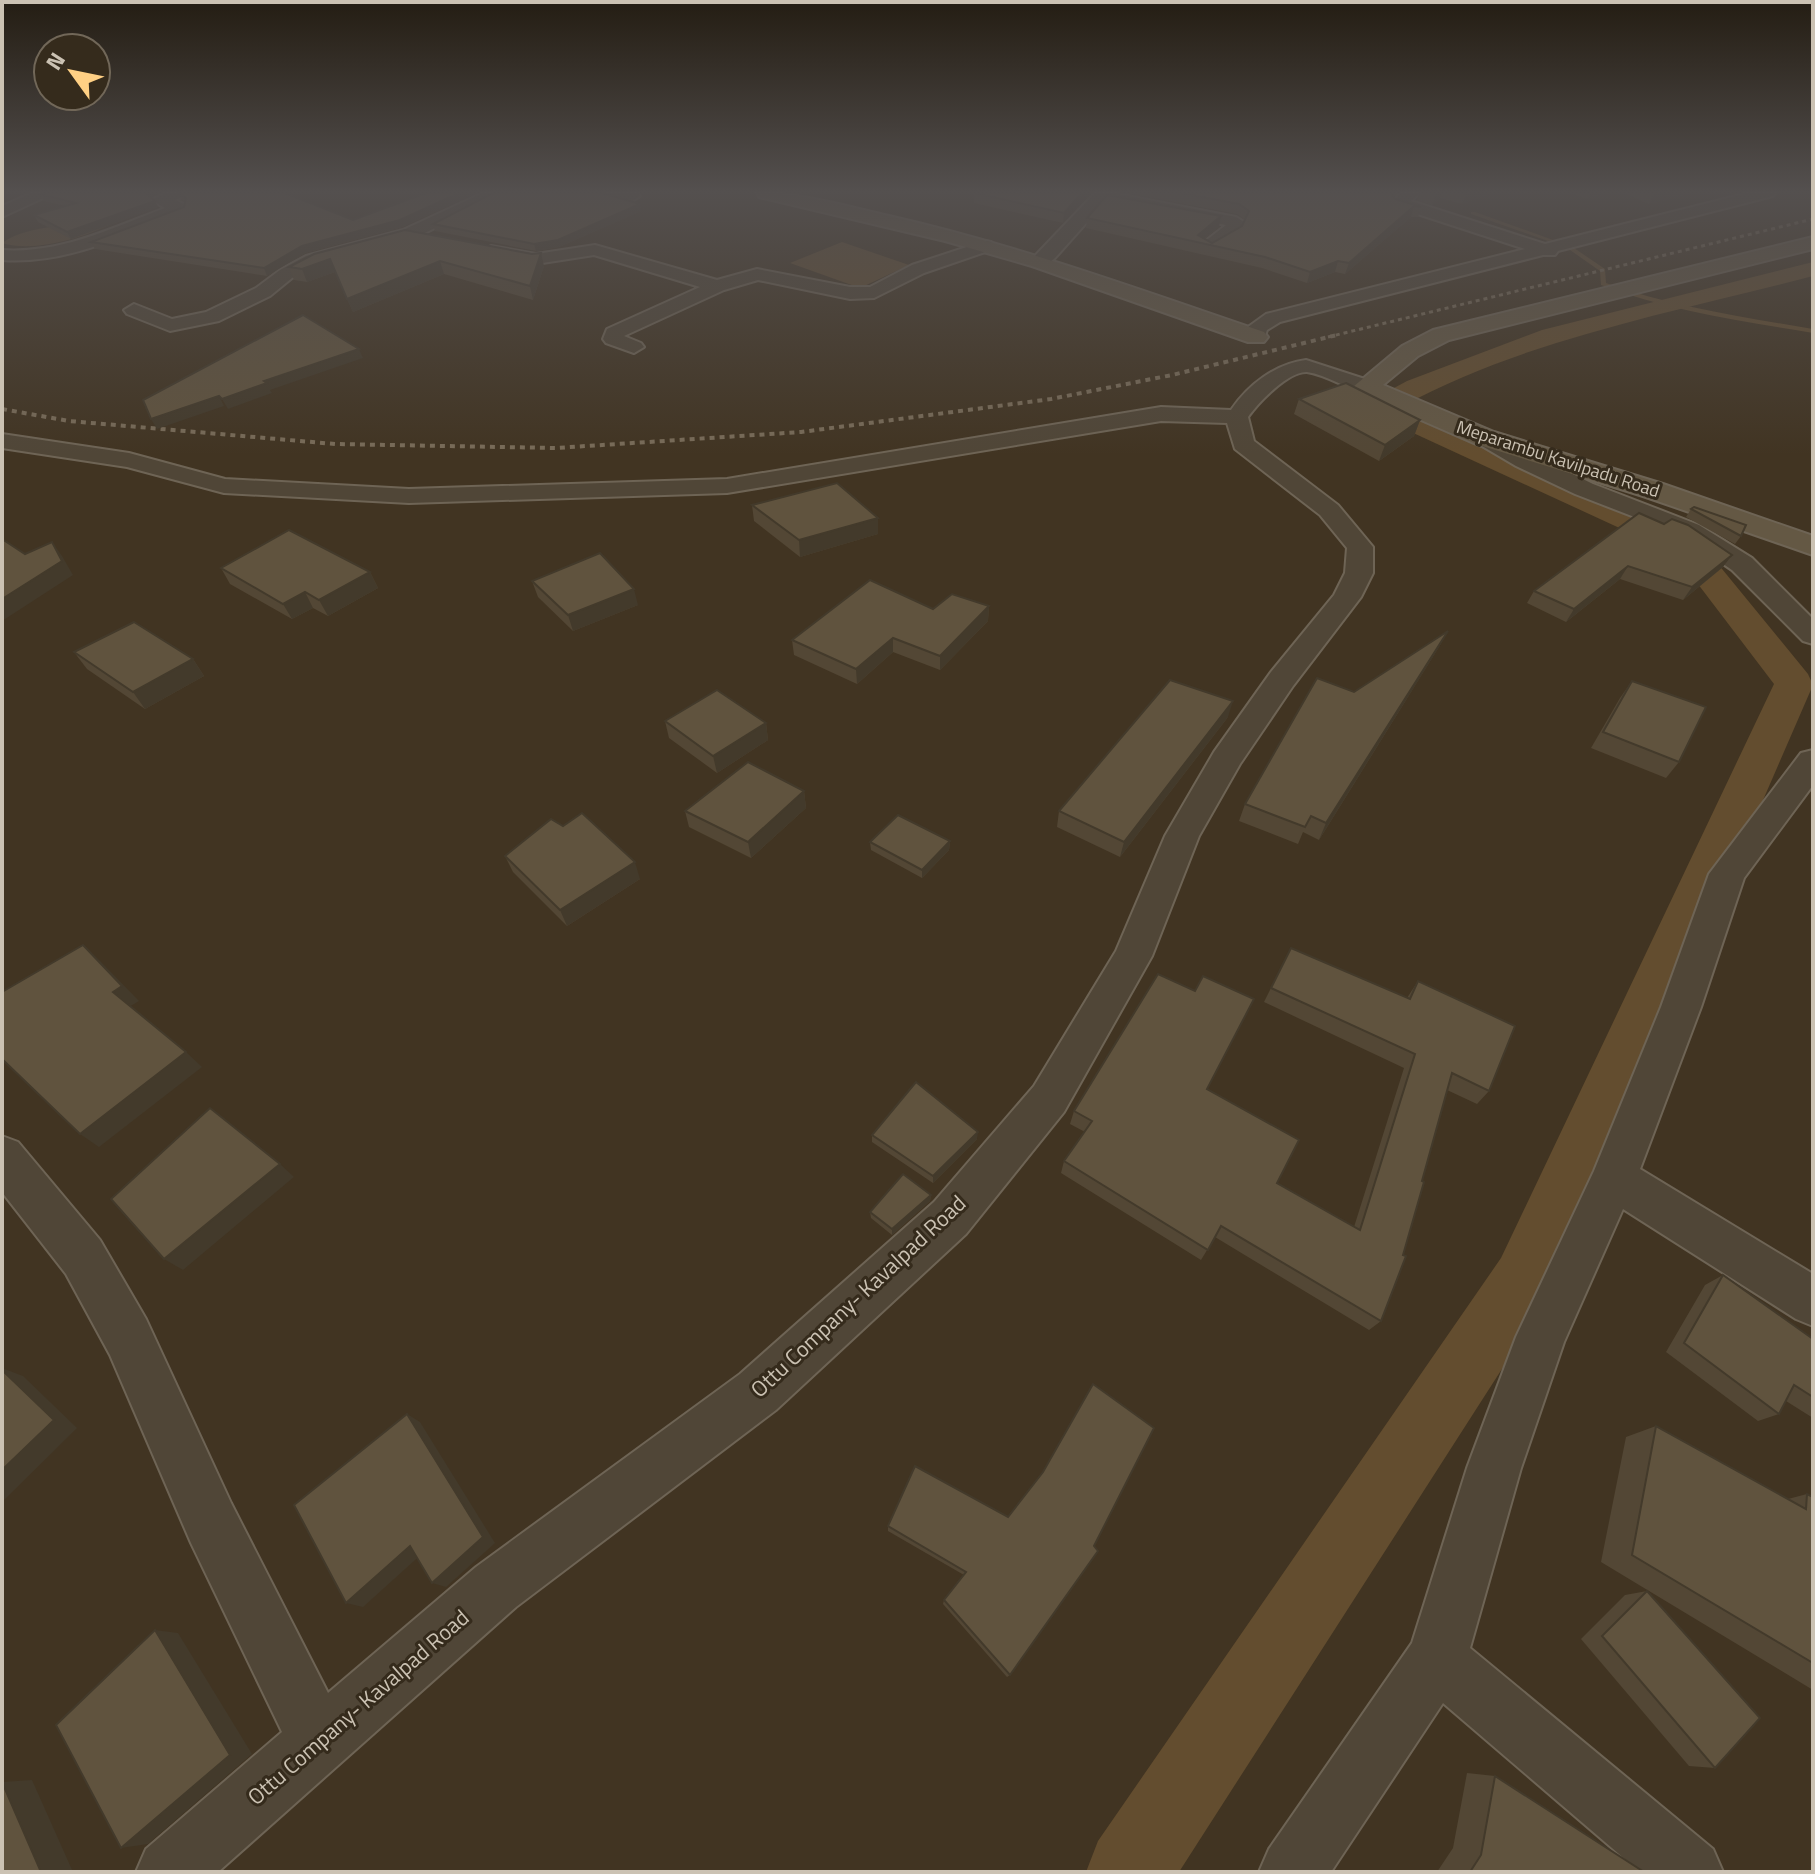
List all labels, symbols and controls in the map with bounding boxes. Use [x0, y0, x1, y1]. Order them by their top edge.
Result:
north arrow [32, 32, 112, 112]
text: N [37, 45, 74, 77]
street label: Meparambu Kavilpadu Road [1453, 413, 1663, 504]
street label: Ottu Company- Kavalpad Road [743, 1187, 973, 1405]
street label: Ottu Company- Kavalpad Road [240, 1601, 476, 1813]

